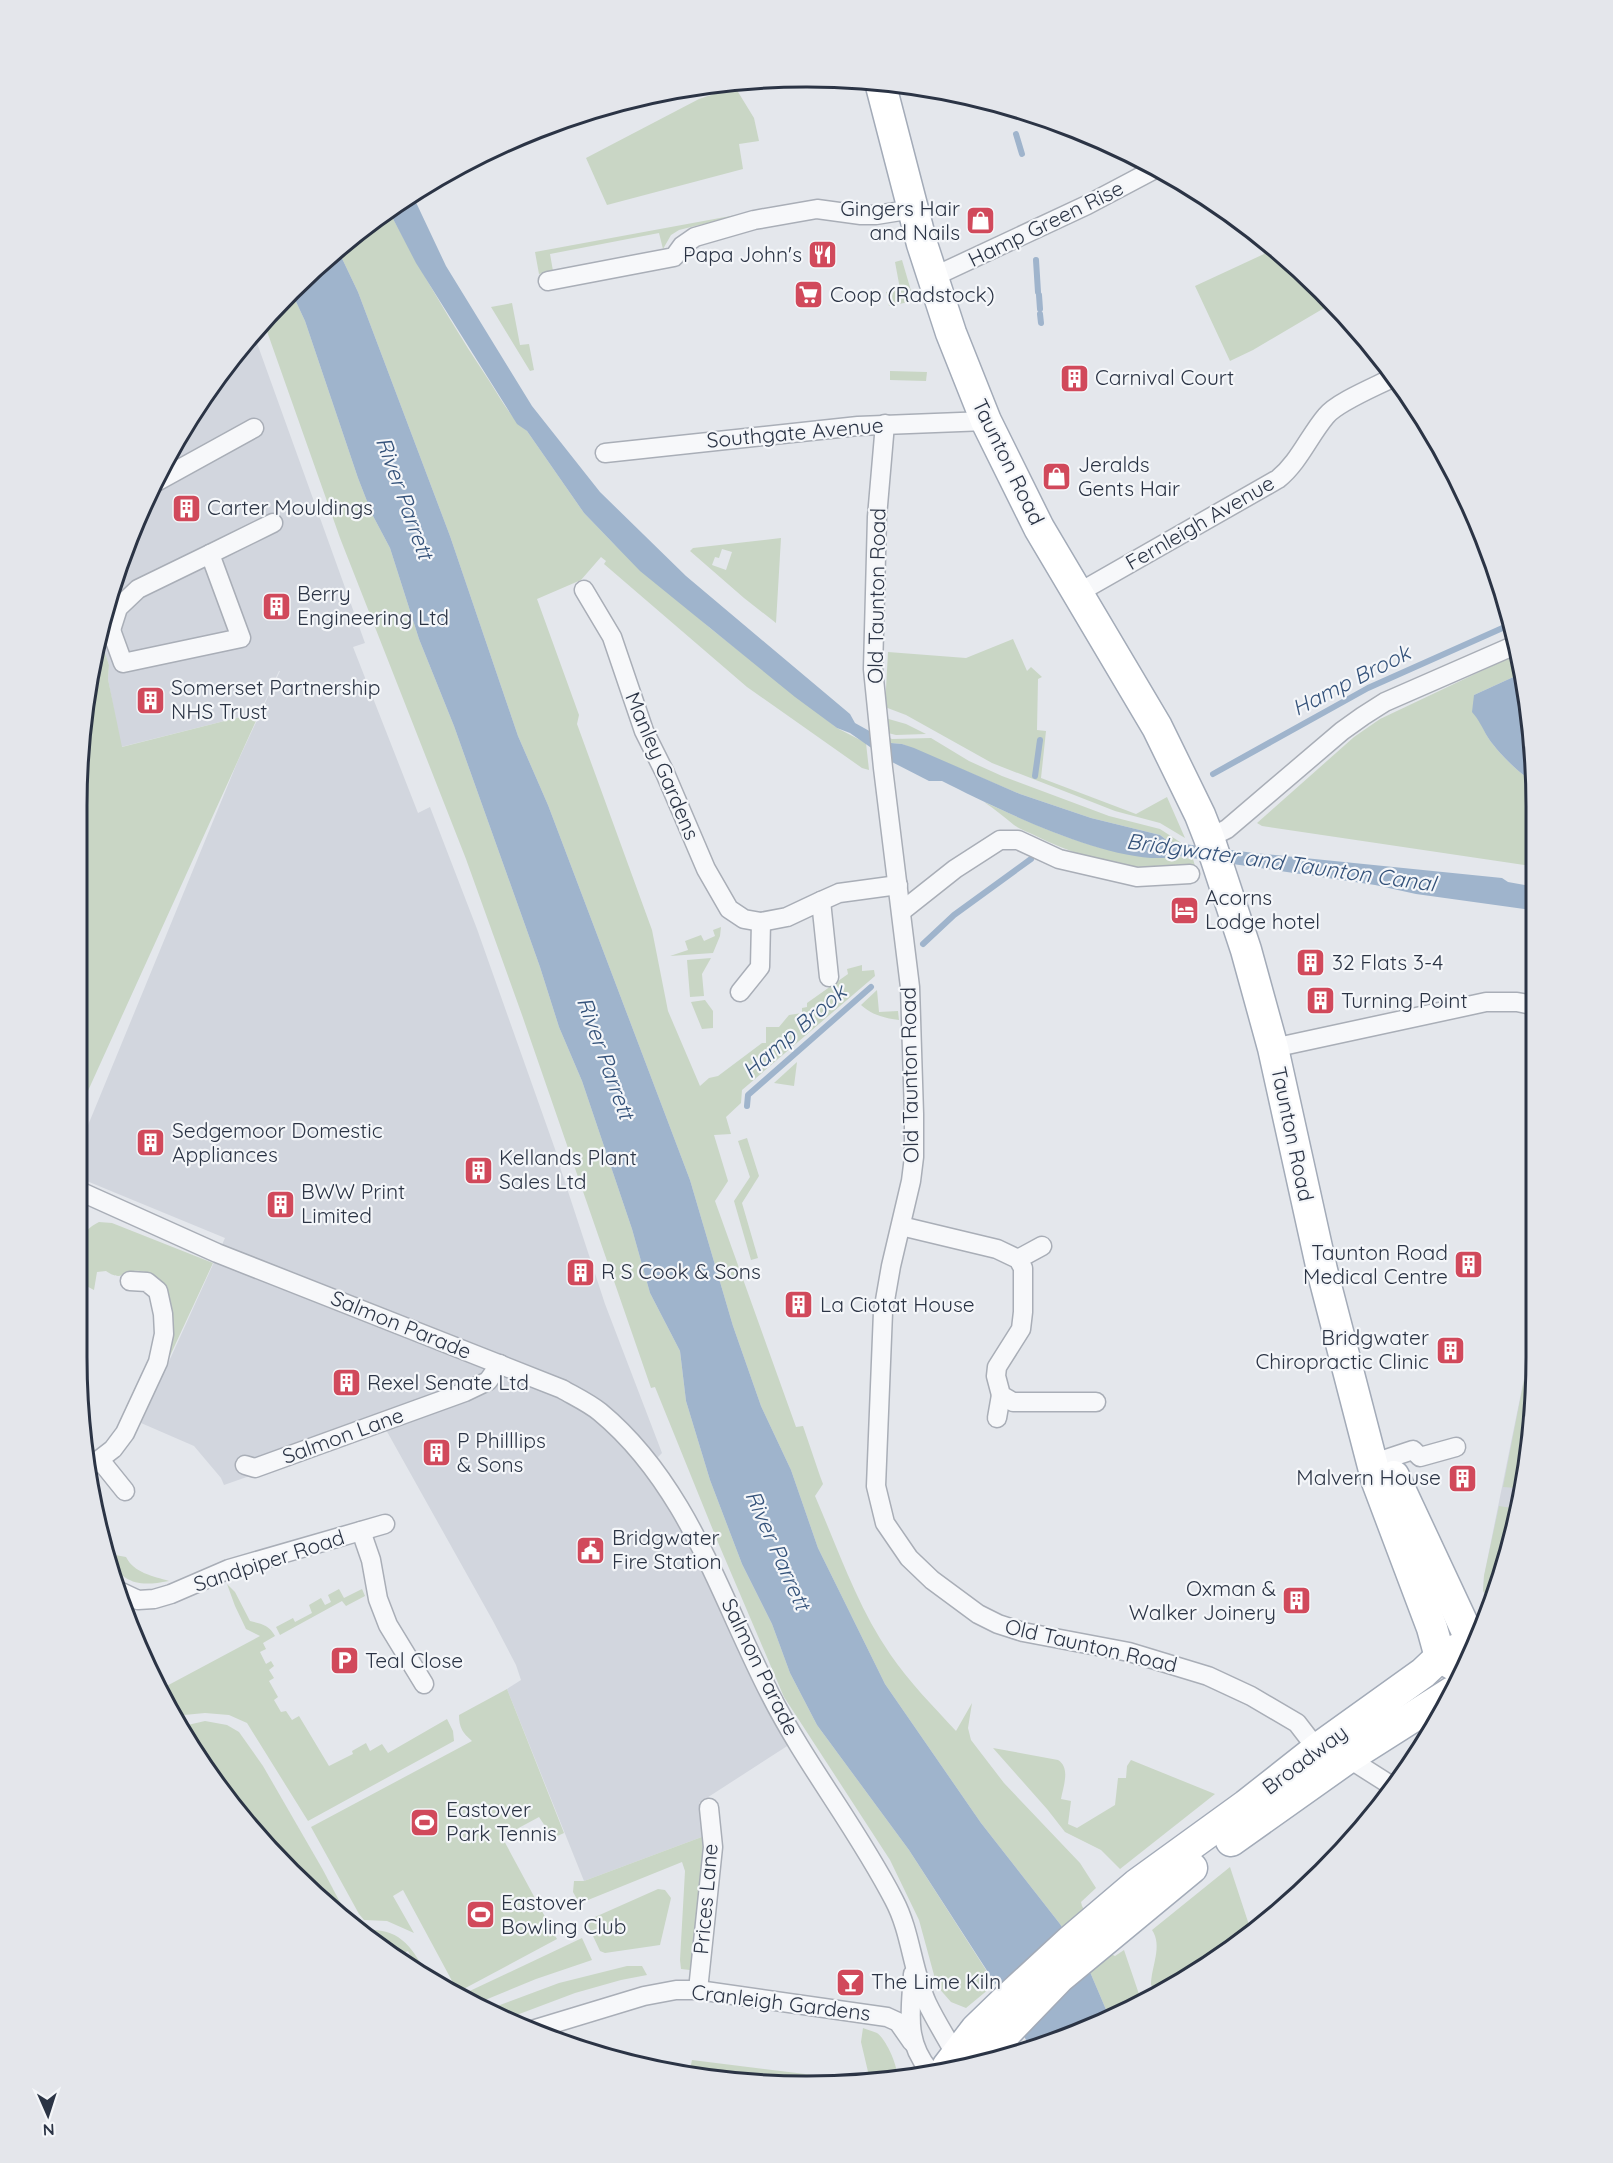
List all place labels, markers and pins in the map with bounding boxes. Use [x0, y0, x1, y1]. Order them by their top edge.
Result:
place label: Gingers Hair and Nails [840, 195, 960, 245]
shop icon: Gingers Hair and Nails [965, 205, 997, 237]
restaurant icon: Papa John's [807, 239, 839, 271]
place label: Papa John's [683, 241, 802, 267]
supermarket icon: Coop (Radstock) [793, 279, 825, 311]
place label: Coop (Radstock) [830, 281, 995, 307]
building icon: Carnival Court [1058, 362, 1090, 394]
place label: Carnival Court [1095, 364, 1234, 390]
place label: Jeralds Gents Hair [1078, 451, 1180, 501]
shop icon: Jeralds Gents Hair [1041, 461, 1073, 493]
building icon: Carter Mouldings [170, 492, 202, 524]
place label: Carter Mouldings [207, 494, 373, 520]
place label: Berry Engineering Ltd [297, 580, 449, 630]
building icon: Berry Engineering Ltd [260, 590, 292, 622]
place label: Somerset Partnership NHS Trust [171, 674, 381, 724]
building icon: Somerset Partnership NHS Trust [134, 684, 166, 716]
place label: Acorns Lodge hotel [1205, 884, 1320, 934]
hotel icon: Acorns Lodge hotel [1168, 894, 1200, 926]
building icon: 32 Flats 3-4 [1295, 947, 1327, 979]
place label: 32 Flats 3-4 [1332, 949, 1443, 975]
building icon: Turning Point [1304, 985, 1336, 1017]
place label: Turning Point [1341, 987, 1468, 1013]
place label: Sedgemoor Domestic Appliances [172, 1117, 383, 1167]
building icon: Sedgemoor Domestic Appliances [135, 1127, 167, 1159]
place label: Kellands Plant Sales Ltd [499, 1144, 637, 1194]
building icon: Kellands Plant Sales Ltd [462, 1154, 494, 1186]
place label: BWW Print Limited [301, 1178, 405, 1228]
building icon: BWW Print Limited [264, 1188, 296, 1220]
place label: Taunton Road Medical Centre [1303, 1239, 1448, 1289]
building icon: Taunton Road Medical Centre [1453, 1249, 1485, 1281]
building icon: R S Cook & Sons [564, 1256, 596, 1288]
place label: R S Cook & Sons [601, 1258, 761, 1284]
building icon: La Ciotat House [783, 1289, 815, 1321]
place label: La Ciotat House [820, 1291, 975, 1317]
place label: Bridgwater Chiropractic Clinic [1256, 1324, 1429, 1374]
building icon: Bridgwater Chiropractic Clinic [1434, 1334, 1466, 1366]
building icon: Rexel Senate Ltd [330, 1367, 362, 1399]
place label: Rexel Senate Ltd [367, 1369, 529, 1395]
place label: P Philllips & Sons [457, 1427, 546, 1477]
building icon: P Philllips & Sons [420, 1437, 452, 1469]
building icon: Malvern House [1446, 1462, 1478, 1494]
place label: Malvern House [1296, 1464, 1441, 1490]
place label: Bridgwater Fire Station [612, 1524, 722, 1574]
public building icon: Bridgwater Fire Station [575, 1534, 607, 1566]
place label: Oxman & Walker Joinery [1129, 1575, 1276, 1625]
building icon: Oxman & Walker Joinery [1281, 1585, 1313, 1617]
parking icon: Teal Close [328, 1645, 360, 1677]
place label: Teal Close [365, 1647, 463, 1673]
place label: Eastover Park Tennis [446, 1796, 557, 1846]
sports icon: Eastover Park Tennis [409, 1806, 441, 1838]
place label: Eastover Bowling Club [501, 1889, 627, 1939]
sports icon: Eastover Bowling Club [464, 1899, 496, 1931]
bar icon: The Lime Kiln [834, 1966, 866, 1998]
place label: The Lime Kiln [871, 1968, 1001, 1994]

